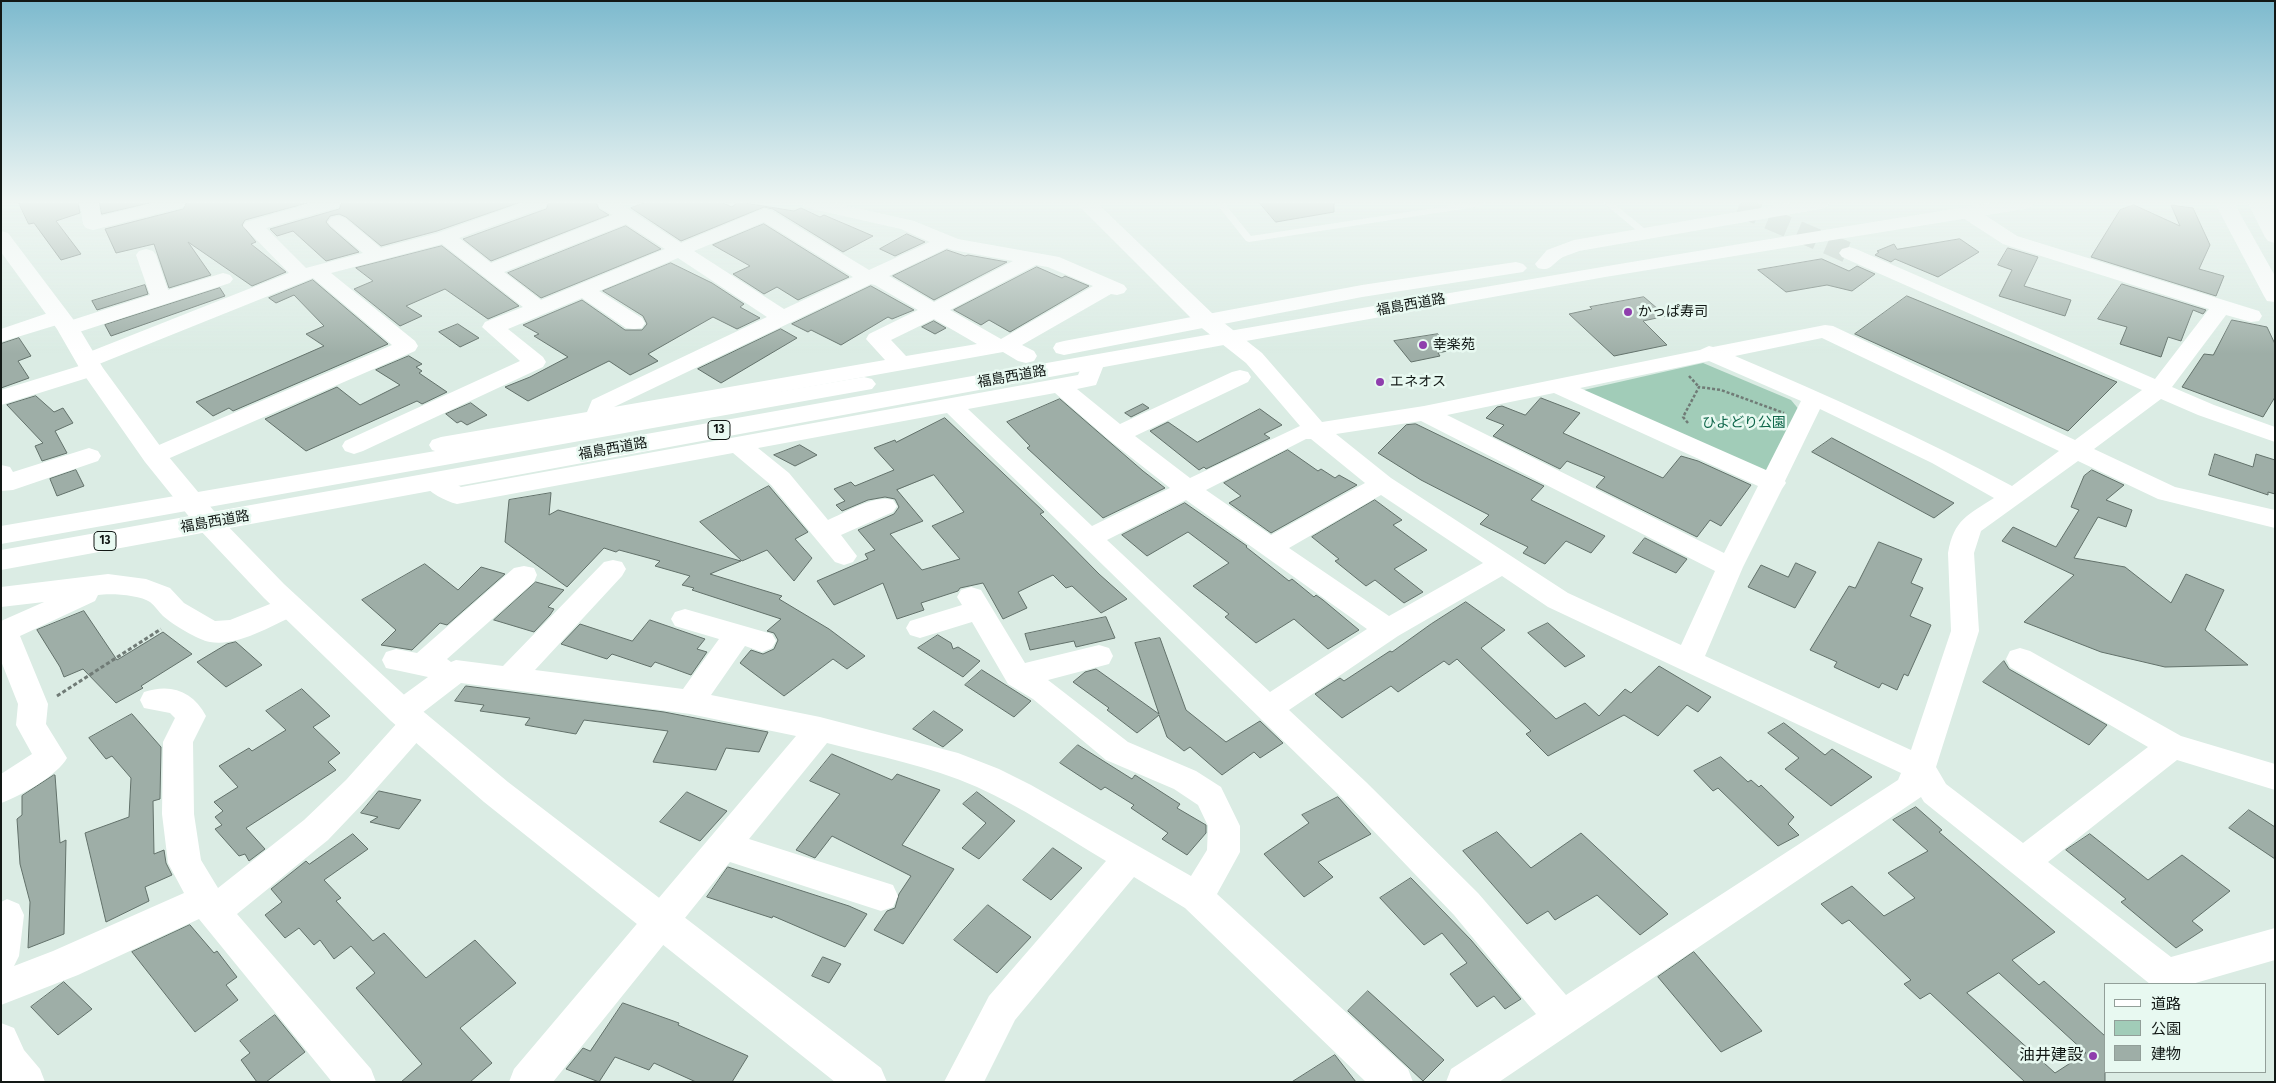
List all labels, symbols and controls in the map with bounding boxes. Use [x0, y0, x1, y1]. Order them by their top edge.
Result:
street label: 福島西道路 [1375, 291, 1447, 319]
place label: かっぱ寿司 [1638, 304, 1708, 320]
marker: かっぱ寿司 [1622, 306, 1634, 318]
place label: 幸楽苑 [1433, 337, 1475, 353]
marker: 幸楽苑 [1417, 339, 1429, 351]
street label: 福島西道路 [976, 363, 1048, 391]
place label: エネオス [1390, 374, 1446, 390]
marker: エネオス [1374, 376, 1386, 388]
park label: ひよどり公園 [1702, 415, 1786, 431]
road number: 13 [708, 420, 730, 440]
street label: 福島西道路 [577, 435, 649, 463]
street label: 福島西道路 [179, 508, 251, 536]
road number: 13 [94, 532, 116, 550]
legend [2104, 983, 2266, 1073]
text: 道路 [2151, 995, 2181, 1013]
text: 公園 [2151, 1020, 2181, 1038]
text: 建物 [2151, 1045, 2181, 1063]
place label: 油井建設 [2019, 1046, 2083, 1066]
marker: 油井建設 [2087, 1050, 2099, 1062]

